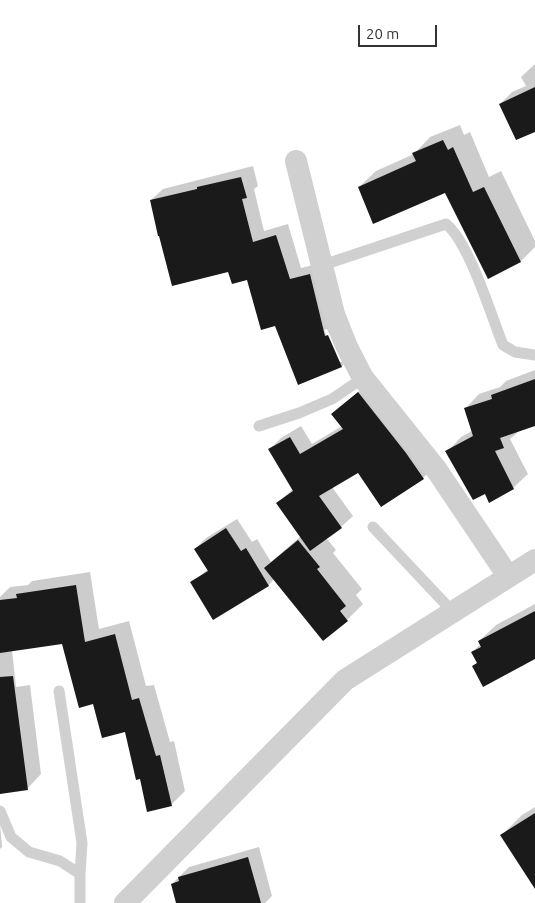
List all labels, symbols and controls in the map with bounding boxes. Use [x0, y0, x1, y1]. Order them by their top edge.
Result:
scale bar [360, 15, 439, 47]
text: 20 m [366, 25, 399, 42]

